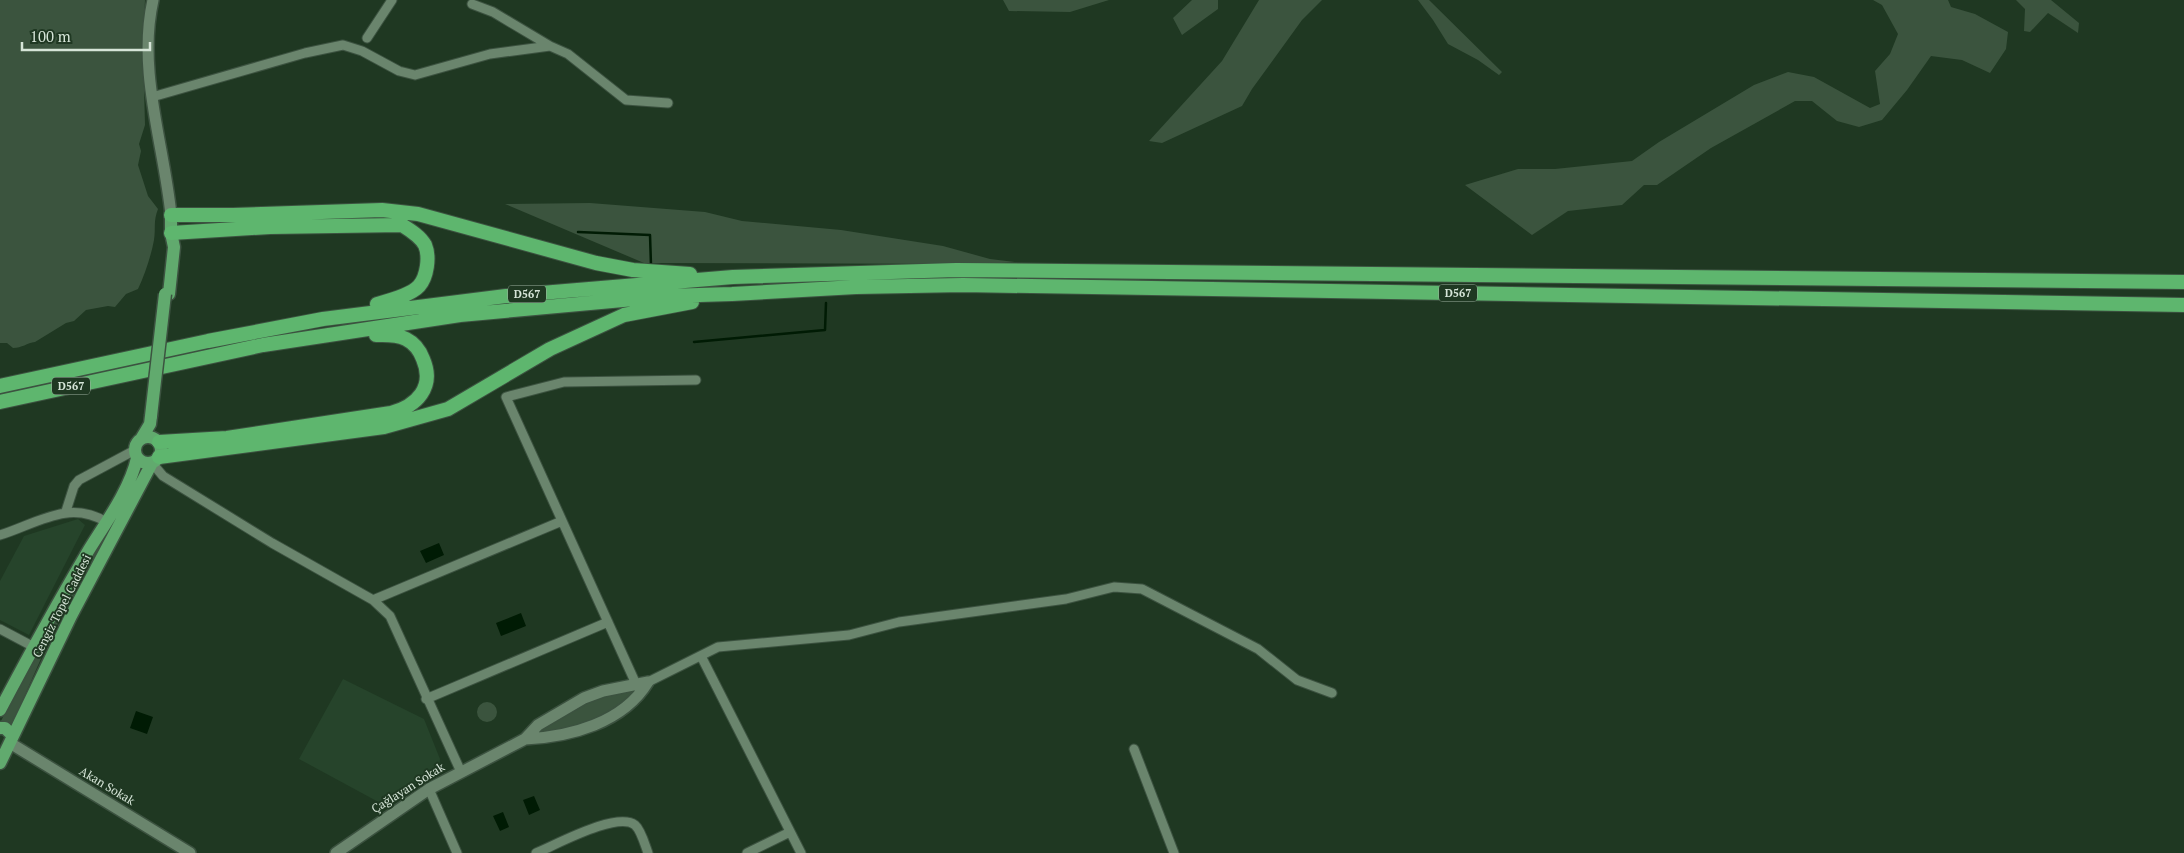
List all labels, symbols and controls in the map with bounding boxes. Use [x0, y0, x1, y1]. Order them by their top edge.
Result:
scale bar [22, 20, 150, 52]
text: 100 m [30, 26, 71, 46]
road number: D567 [1439, 284, 1477, 302]
road number: D567 [508, 286, 546, 302]
road number: D567 [52, 378, 90, 394]
street label: Cengiz Topel Caddesi [29, 551, 94, 660]
street label: Çağlayan Sokak [368, 759, 448, 816]
street label: Akan Sokak [77, 763, 138, 808]

